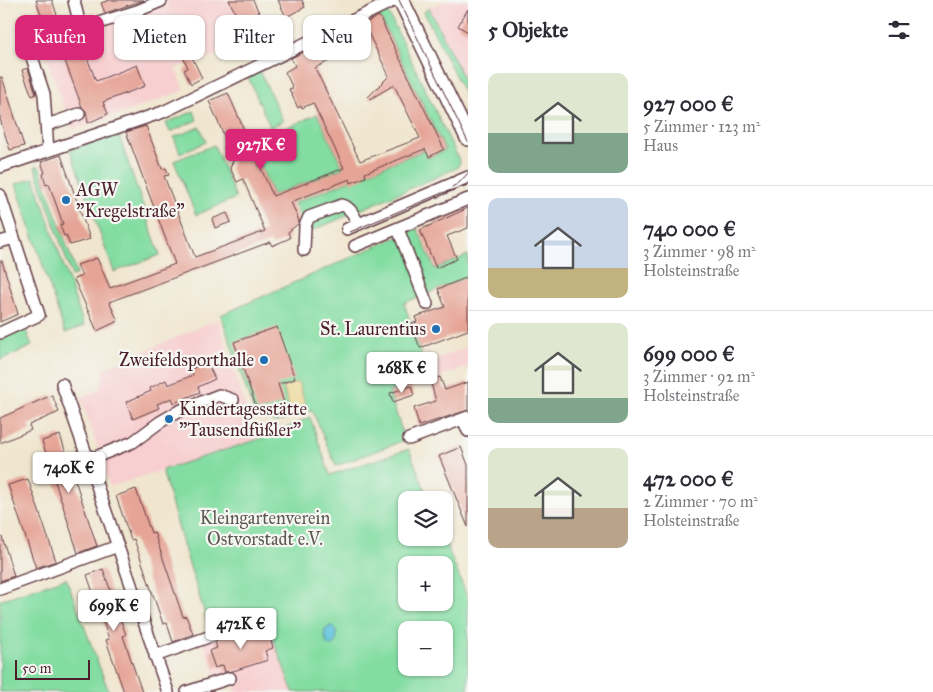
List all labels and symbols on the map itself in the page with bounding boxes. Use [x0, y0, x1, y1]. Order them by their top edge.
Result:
pin: 927K € [220, 128, 302, 171]
place label: AGW "Kregelstraße" [75, 179, 185, 223]
marker: AGW "Kregelstraße" [60, 194, 72, 206]
place label: St. Laurentius [320, 318, 426, 340]
marker: St. Laurentius [430, 323, 442, 335]
place label: Zweifeldsporthalle [119, 349, 254, 371]
pin: 268K € [361, 352, 443, 394]
marker: Zweifeldsporthalle [258, 354, 270, 366]
place label: Kindertagesstätte "Tausendfüßler" [179, 398, 307, 441]
marker: Kindertagesstätte "Tausendfüßler" [163, 413, 175, 425]
pin: 740K € [28, 452, 110, 494]
park label: Kleingartenverein Ostvorstadt e.V. [200, 507, 331, 550]
pin: 699K € [73, 590, 155, 632]
pin: 472K € [200, 608, 282, 650]
scale bar [15, 657, 90, 680]

